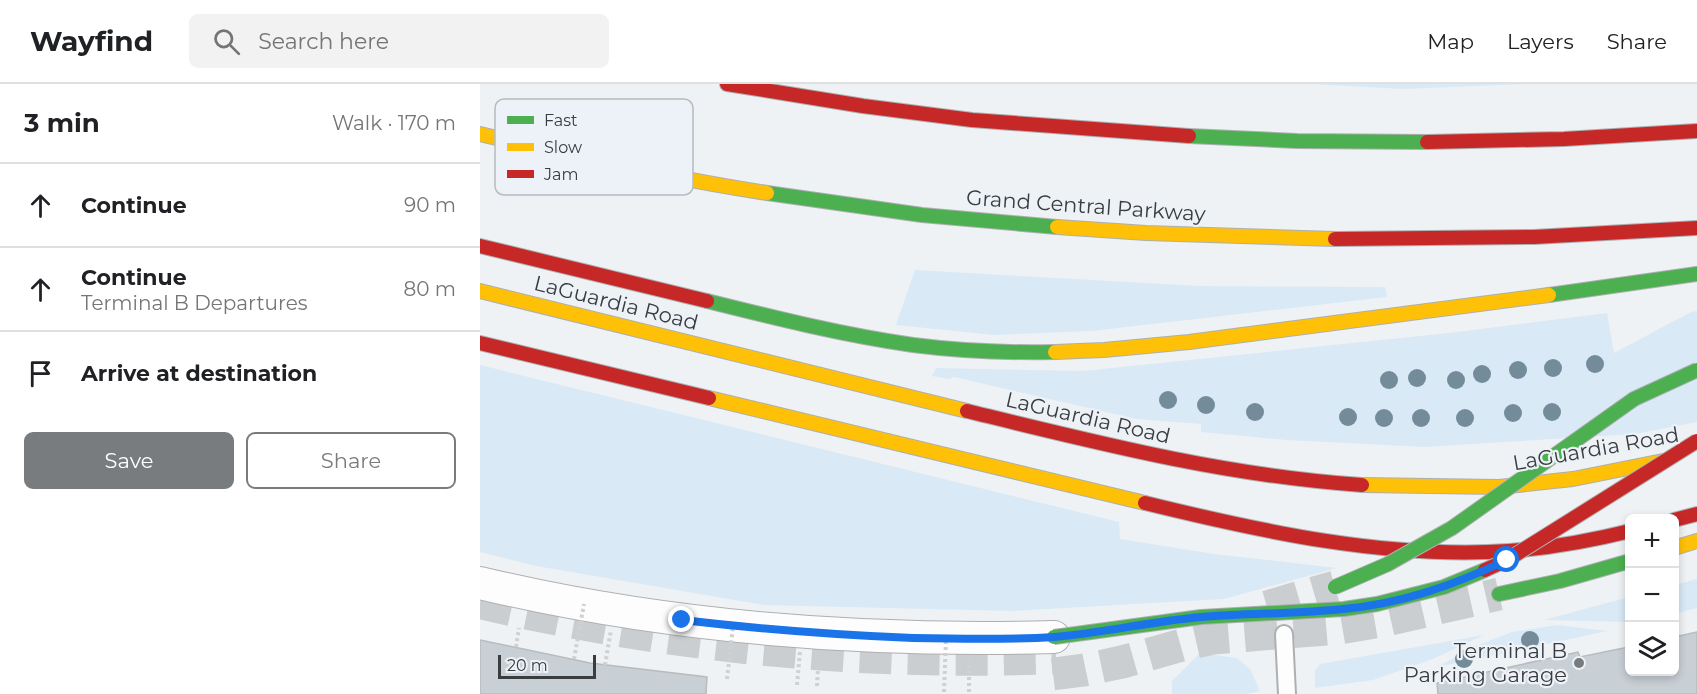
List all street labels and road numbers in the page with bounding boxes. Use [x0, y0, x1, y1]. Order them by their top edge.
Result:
street label: Grand Central Parkway [966, 185, 1207, 226]
street label: LaGuardia Road [531, 270, 701, 335]
street label: LaGuardia Road [1003, 386, 1173, 449]
street label: LaGuardia Road [1511, 422, 1681, 475]

